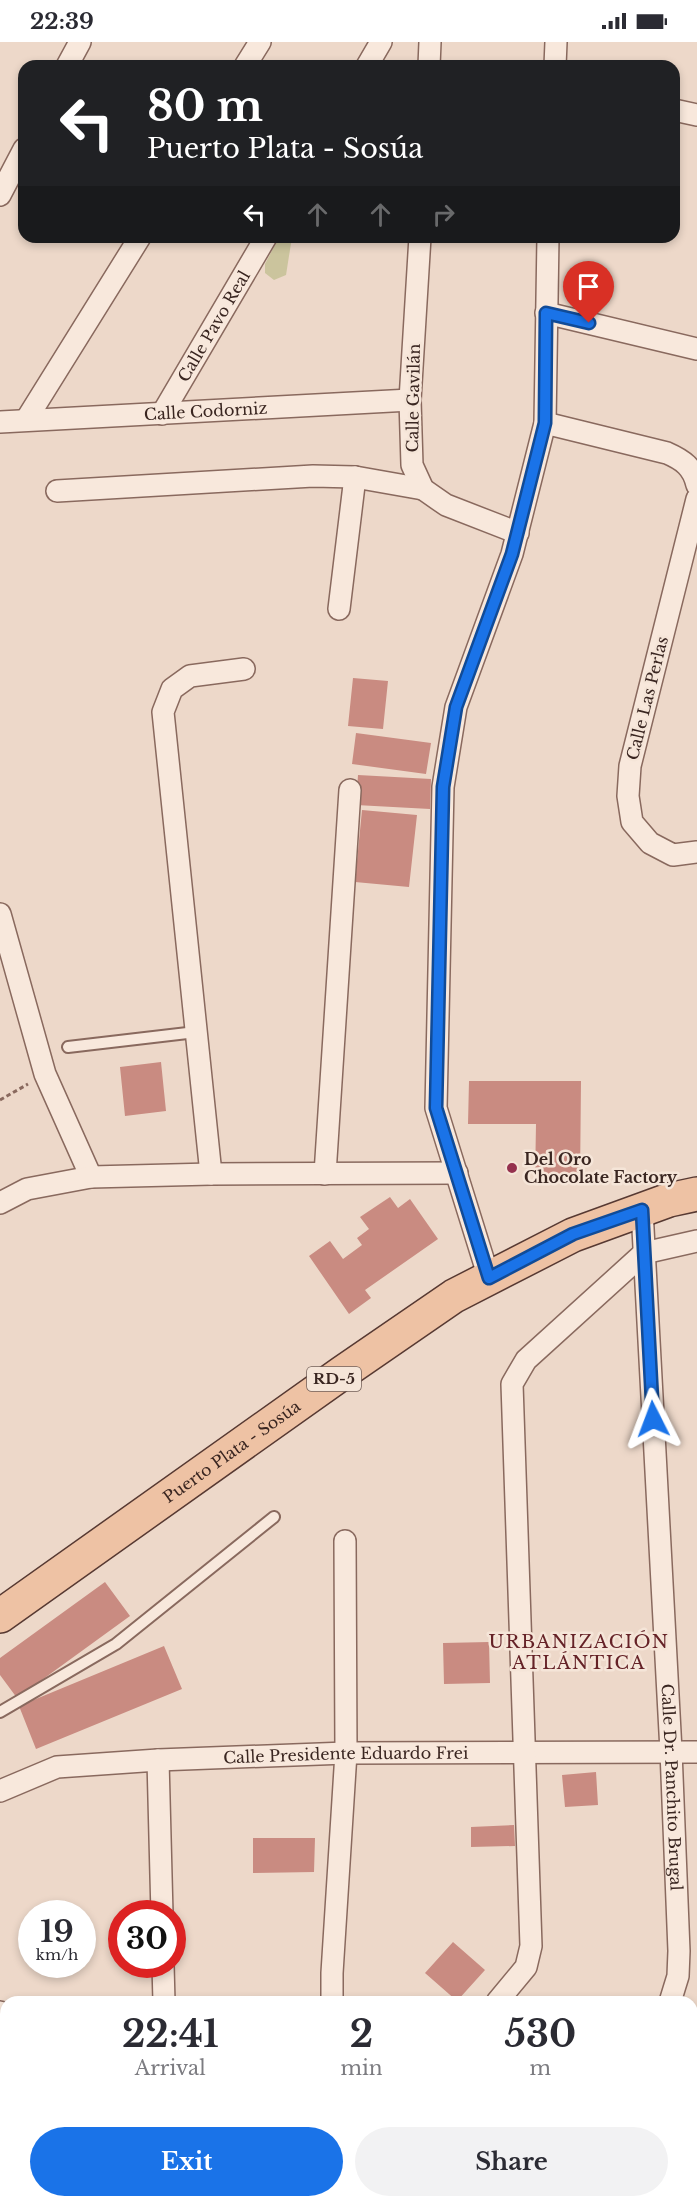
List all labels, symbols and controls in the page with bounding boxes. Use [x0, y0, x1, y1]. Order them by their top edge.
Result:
text: 22:39 [30, 8, 94, 35]
text: 80 m [147, 80, 263, 132]
icon: left [48, 84, 126, 162]
text: Puerto Plata - Sosúa [147, 132, 423, 165]
icon: left [238, 198, 271, 231]
icon: ahead [301, 198, 334, 231]
icon: ahead [364, 198, 397, 231]
icon: right [427, 198, 460, 231]
pin [563, 261, 614, 323]
street label: Calle Pavo Real [173, 267, 254, 385]
icon: arrive [572, 270, 605, 303]
street label: Calle Gavilán [402, 344, 424, 452]
street label: Calle Codorniz [143, 398, 268, 424]
street label: Calle Las Perlas [622, 634, 672, 762]
place label: Del Oro Chocolate Factory [524, 1149, 678, 1187]
marker: Del Oro Chocolate Factory [505, 1161, 519, 1175]
road number: RD-5 [307, 1367, 361, 1391]
position arrow [621, 1387, 685, 1451]
street label: Puerto Plata - Sosúa [159, 1396, 304, 1507]
district label: URBANIZACIÓN ATLÁNTICA [489, 1630, 669, 1674]
street label: Calle Dr. Panchito Brugal [657, 1683, 687, 1891]
street label: Calle Presidente Eduardo Frei [223, 1743, 469, 1768]
speed limit sign: 30 [108, 1900, 186, 1978]
text: 19 [40, 1913, 74, 1950]
text: km/h [36, 1945, 78, 1964]
text: 22:41 [122, 2012, 219, 2057]
text: 2 [350, 2012, 373, 2057]
text: 530 [505, 2012, 576, 2057]
text: Arrival [135, 2056, 206, 2080]
text: min [341, 2056, 383, 2080]
text: m [530, 2056, 551, 2080]
button: Exit [30, 2127, 343, 2196]
button: Share [355, 2127, 668, 2196]

